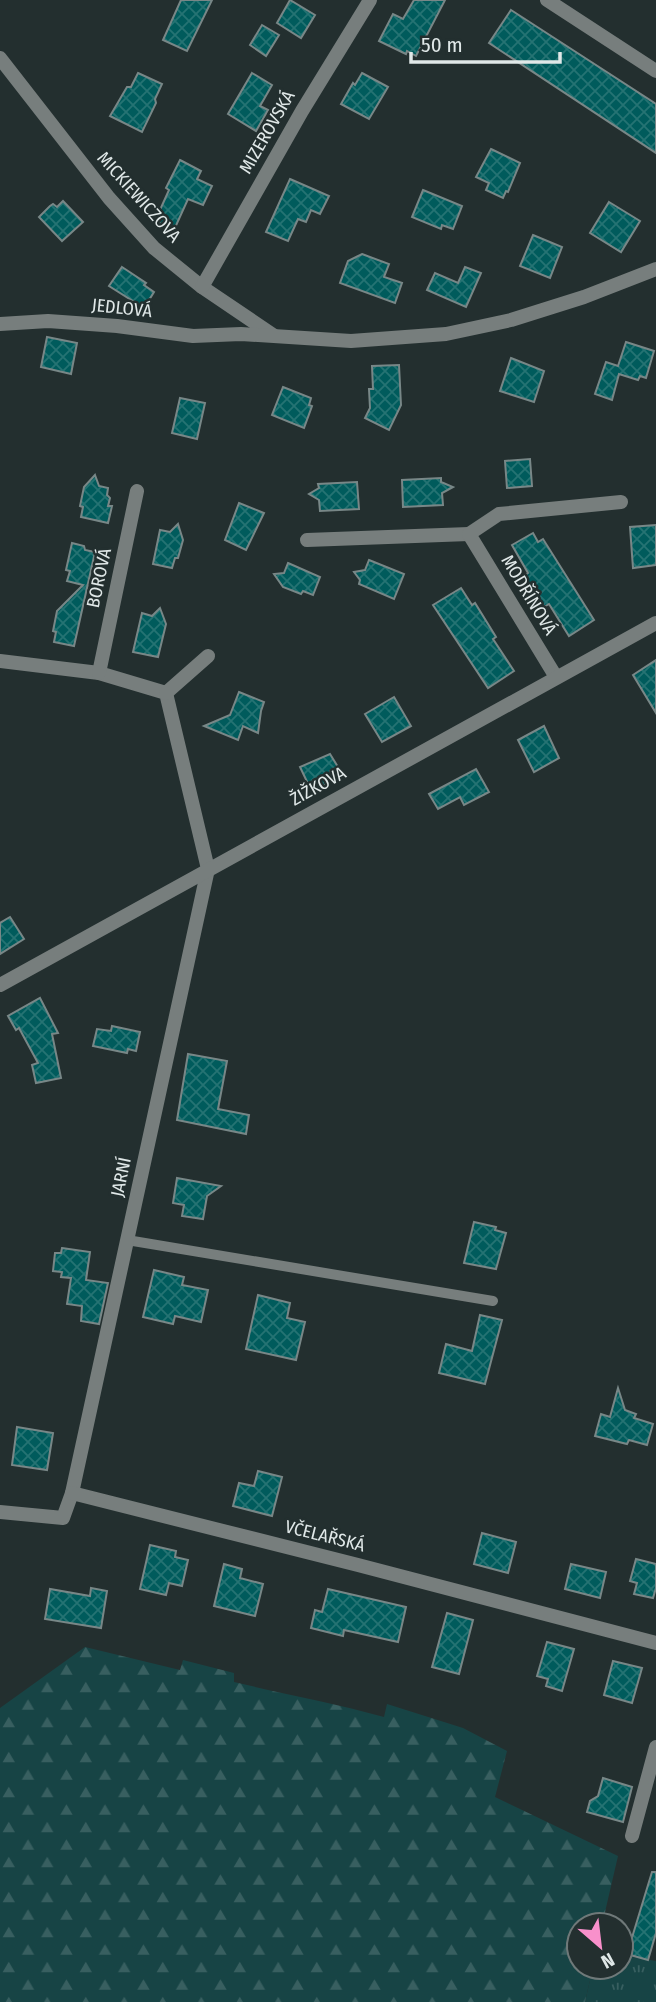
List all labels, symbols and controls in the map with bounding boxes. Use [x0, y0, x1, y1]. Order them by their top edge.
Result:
scale bar [411, 21, 560, 65]
text: 50 m [421, 32, 463, 58]
street label: MIZEROVSKÁ [234, 86, 300, 177]
street label: MICKIEWICZOVA [93, 147, 186, 247]
street label: JEDLOVÁ [91, 293, 154, 322]
street label: BOROVÁ [81, 545, 116, 610]
street label: MODŘÍNOVÁ [497, 550, 563, 639]
street label: ŽIŽKOVA [286, 761, 350, 810]
street label: JARNÍ [105, 1155, 136, 1199]
street label: VČELAŘSKÁ [283, 1514, 368, 1557]
north arrow [565, 1911, 635, 1981]
text: N [597, 1948, 618, 1973]

